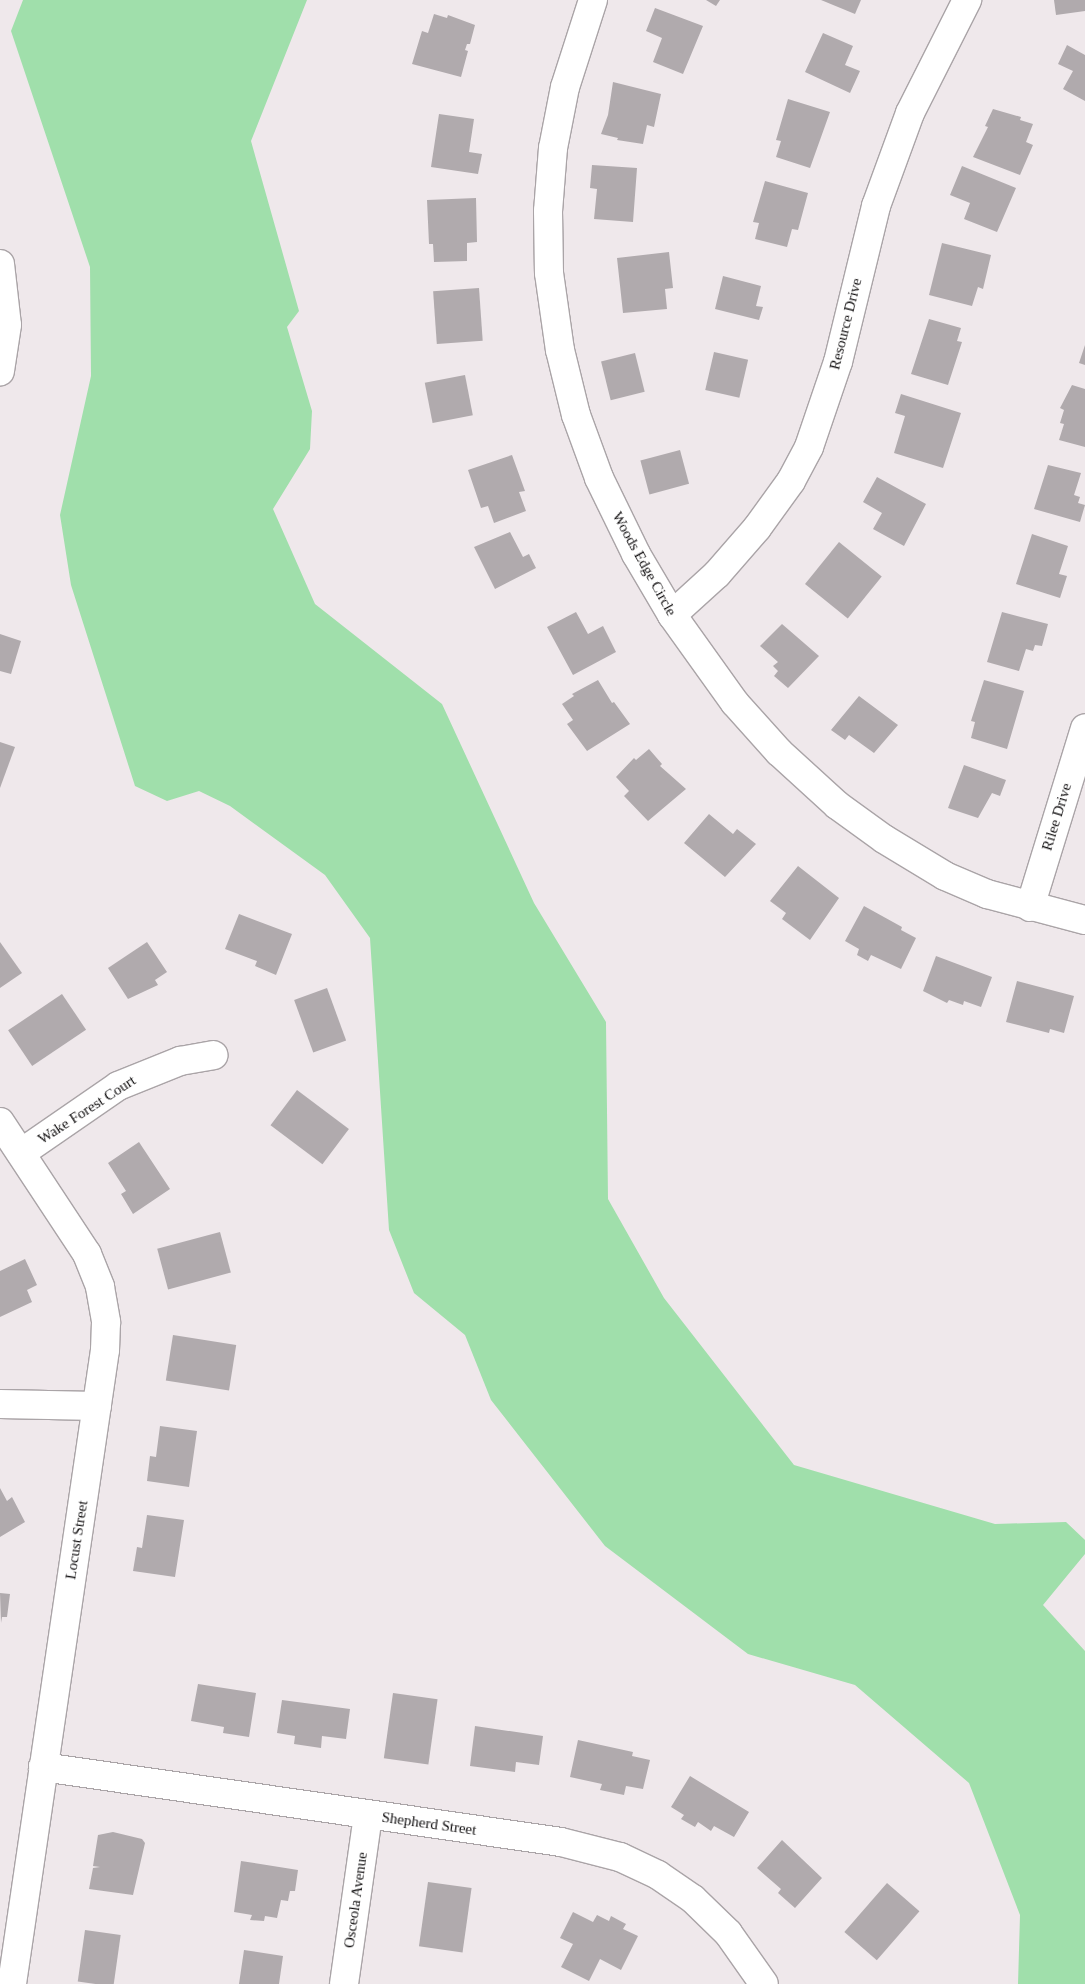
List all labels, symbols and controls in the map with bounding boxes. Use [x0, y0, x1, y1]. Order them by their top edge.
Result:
street label: Resource Drive [826, 276, 866, 372]
street label: Woods Edge Circle [608, 509, 680, 619]
street label: Rilee Drive [1038, 781, 1076, 853]
street label: Wake Forest Court [35, 1072, 139, 1148]
street label: Locust Street [62, 1499, 92, 1581]
street label: Shepherd Street [381, 1808, 477, 1840]
street label: Osceola Avenue [340, 1850, 372, 1950]

